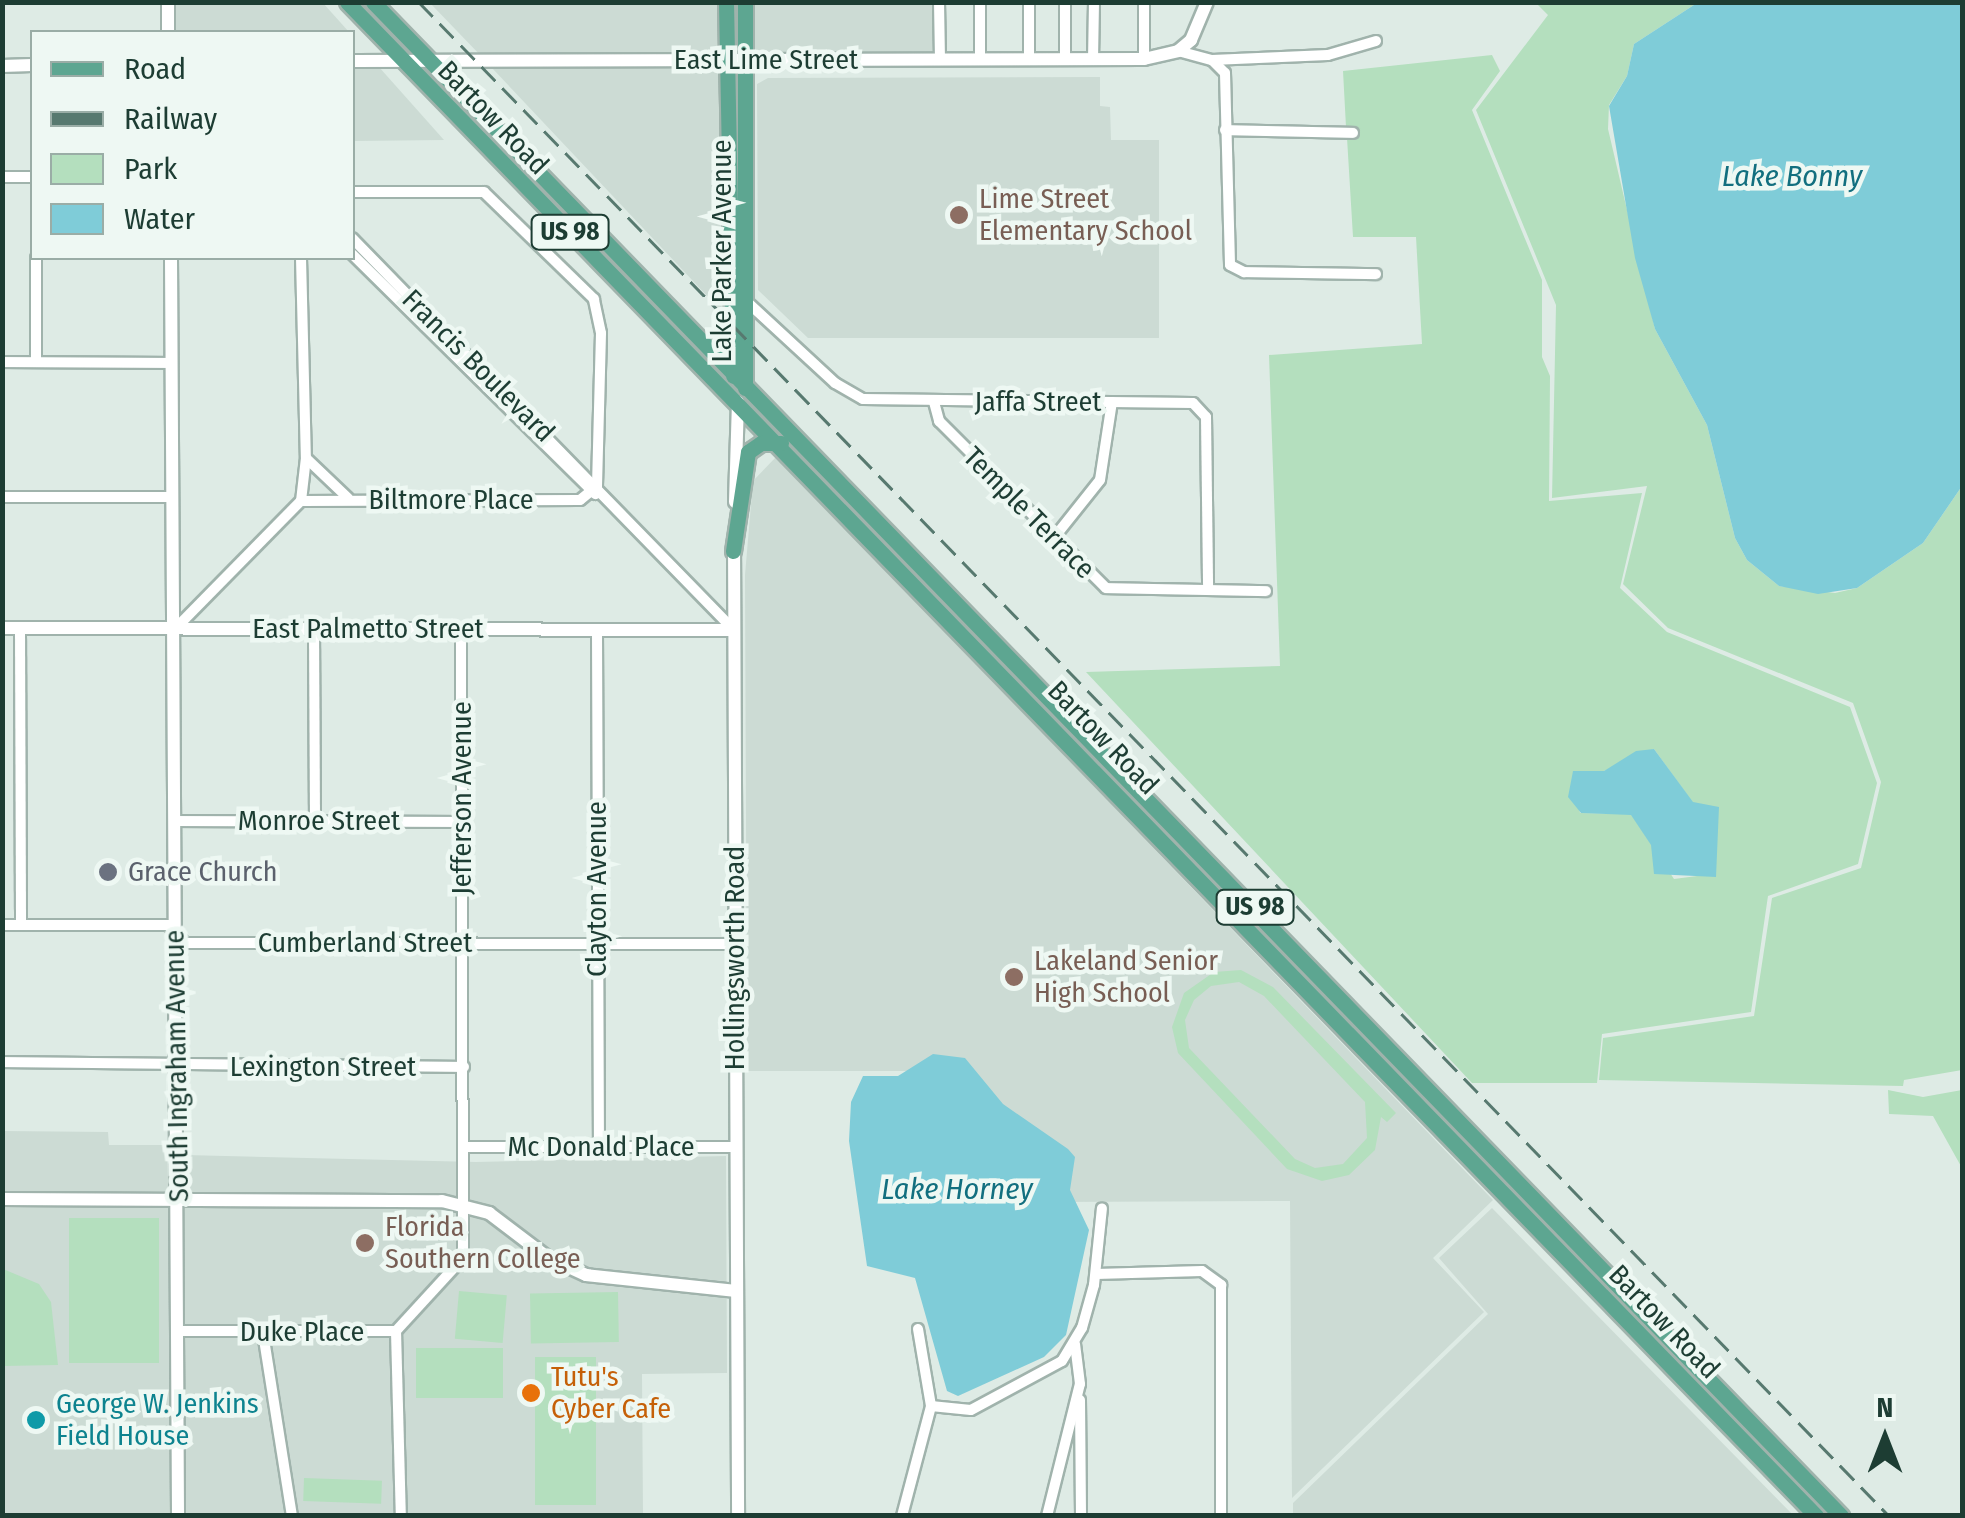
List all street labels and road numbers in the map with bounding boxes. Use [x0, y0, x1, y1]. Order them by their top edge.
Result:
street label: East Lime Street [674, 43, 858, 77]
street label: Bartow Road [430, 54, 556, 182]
street label: Lake Parker Avenue [705, 140, 739, 362]
road number: US 98 [530, 212, 610, 252]
street label: Francis Boulevard [395, 283, 561, 449]
street label: Jaffa Street [974, 385, 1102, 419]
street label: Temple Terrace [956, 440, 1102, 586]
street label: Biltmore Place [368, 483, 534, 517]
street label: East Palmetto Street [252, 612, 484, 646]
street label: Bartow Road [1040, 674, 1166, 802]
street label: Jefferson Avenue [445, 701, 479, 895]
street label: Clayton Avenue [580, 801, 614, 977]
street label: Monroe Street [238, 804, 400, 838]
street label: Hollingsworth Road [718, 846, 752, 1070]
road number: US 98 [1215, 887, 1295, 927]
street label: Cumberland Street [258, 926, 472, 960]
street label: South Ingraham Avenue [158, 930, 196, 1202]
street label: Lexington Street [230, 1050, 416, 1084]
street label: Mc Donald Place [507, 1130, 695, 1164]
street label: Bartow Road [1601, 1258, 1727, 1386]
street label: Duke Place [240, 1315, 364, 1349]

